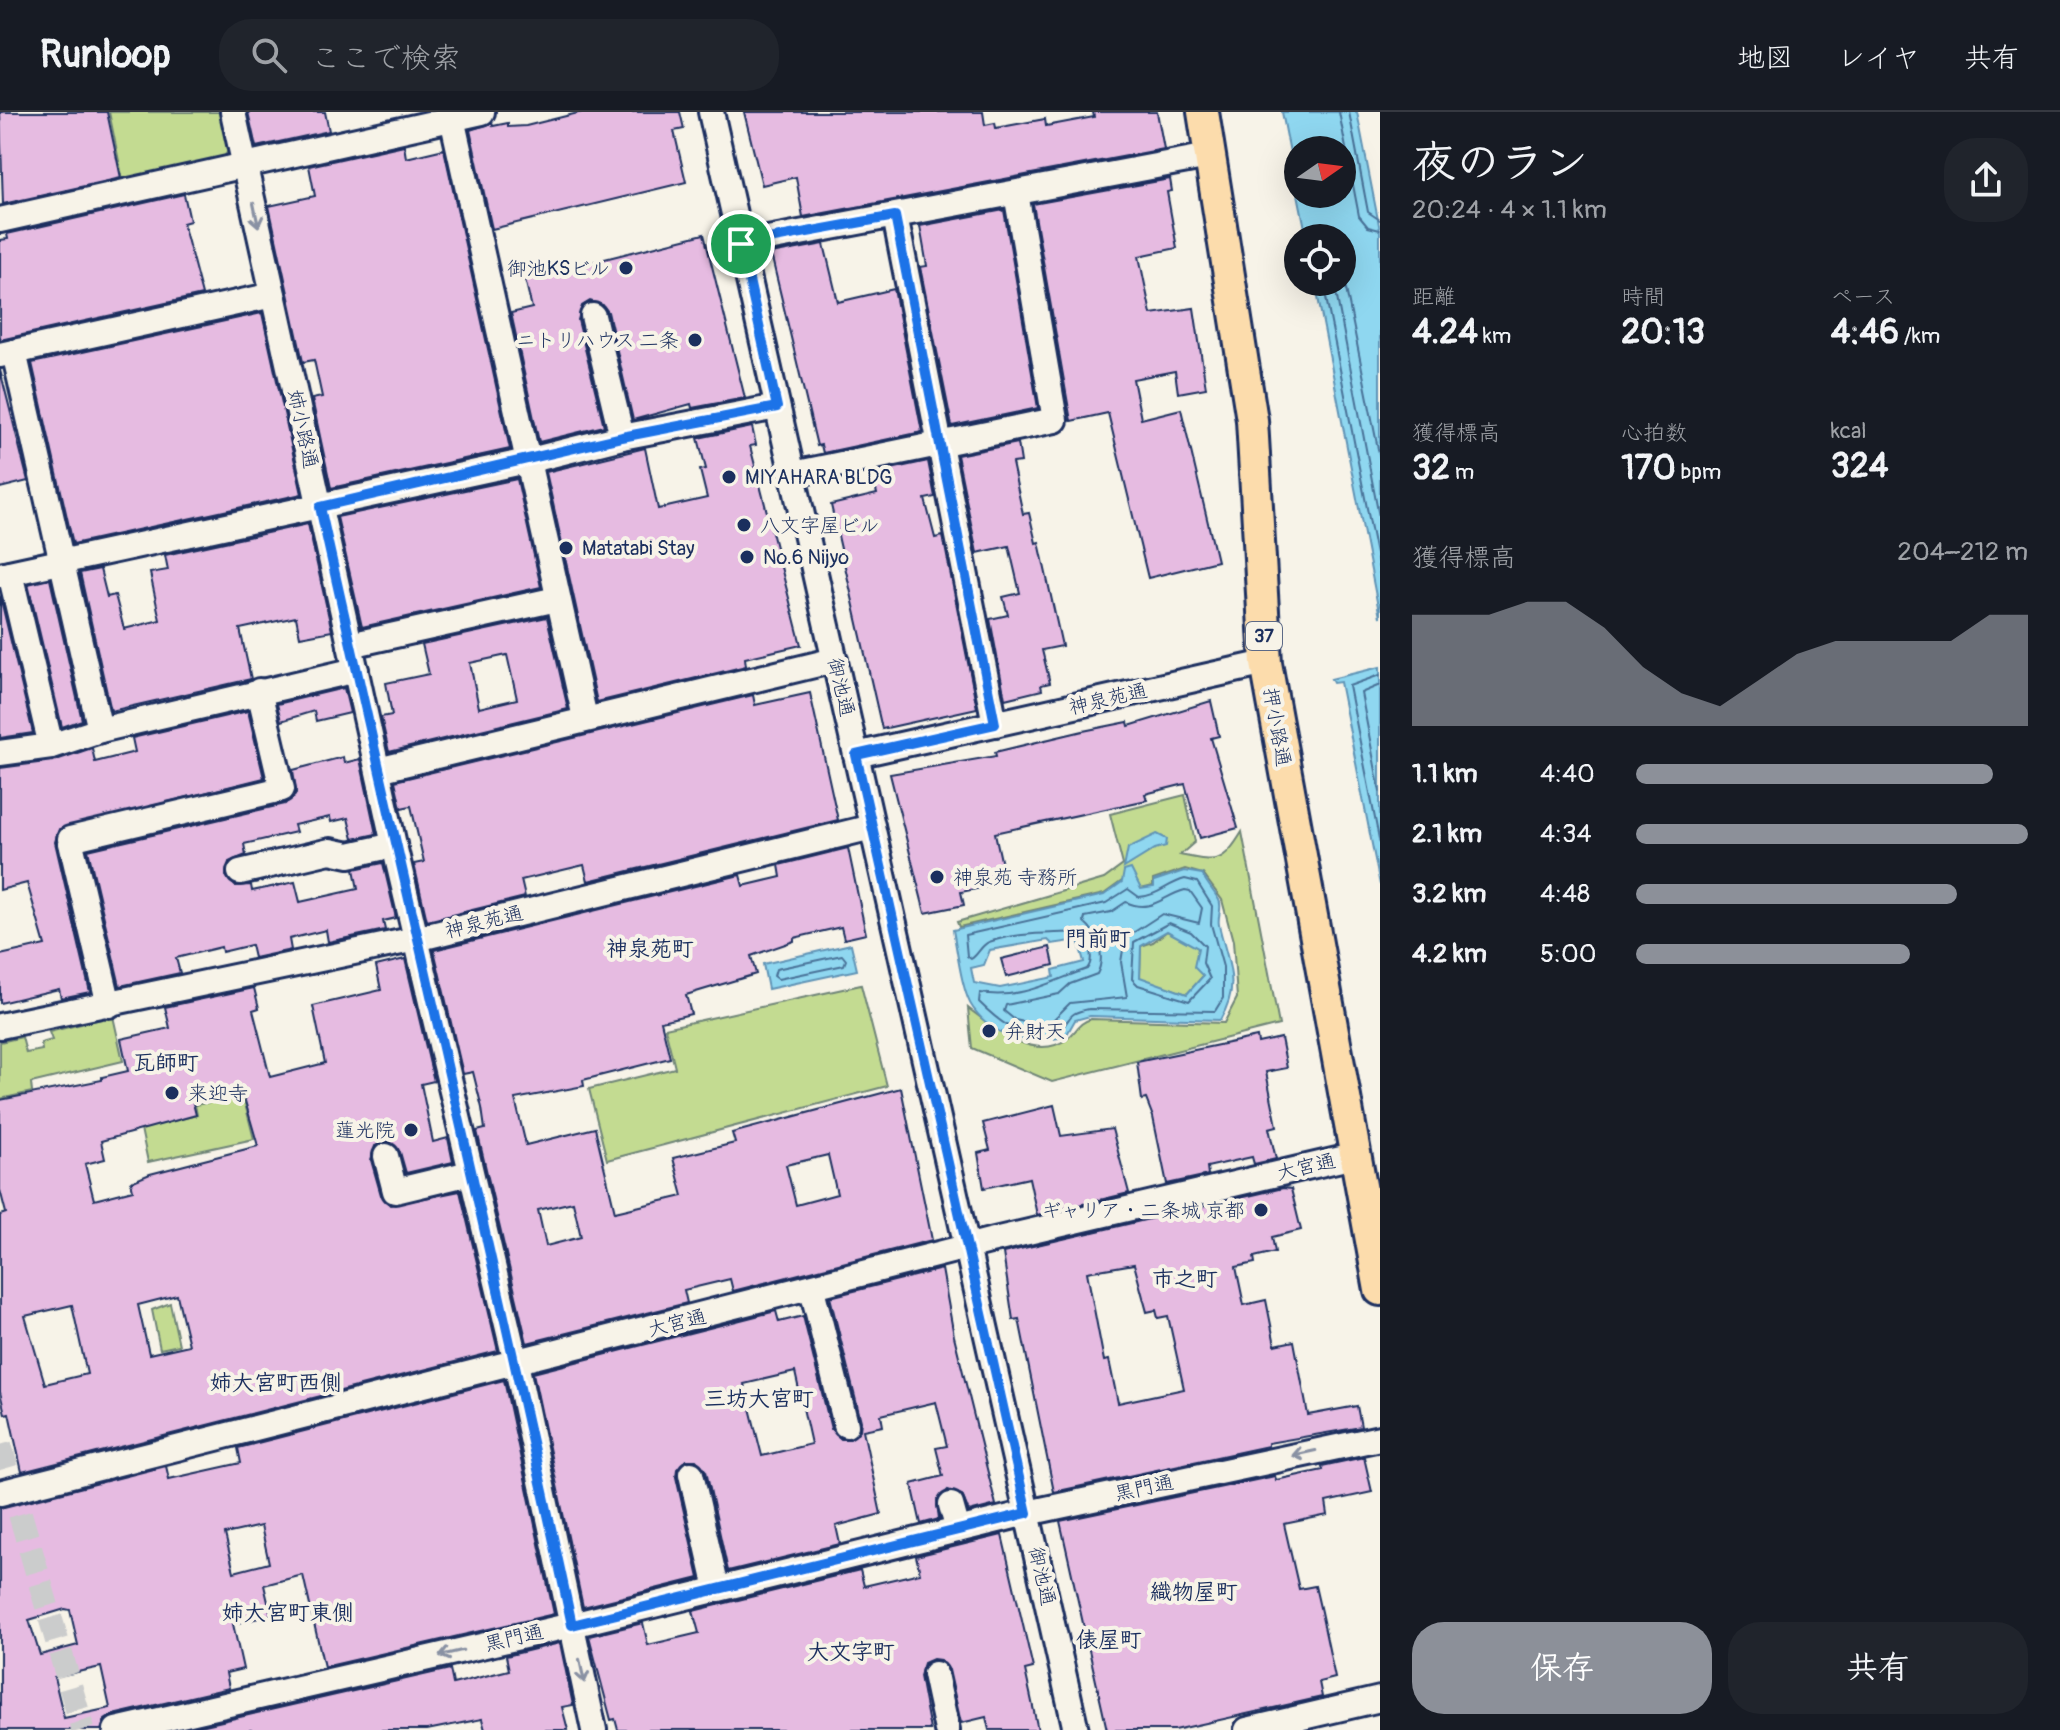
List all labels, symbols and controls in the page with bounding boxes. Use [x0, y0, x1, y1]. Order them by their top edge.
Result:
search box [219, 19, 779, 91]
text: Runloop [40, 31, 171, 79]
icon: search [247, 33, 291, 77]
text: ここで検索 [311, 40, 461, 77]
text: 地図 [1737, 41, 1793, 76]
text: レイヤ [1837, 41, 1920, 76]
text: 共有 [1964, 41, 2020, 76]
north arrow [1284, 136, 1356, 208]
map controls [1284, 136, 1356, 296]
text: 夜のラン [1412, 136, 1588, 191]
button: share [1944, 138, 2028, 222]
text: 20:24 · 4 × 1.1 km [1412, 194, 1607, 226]
one-way arrow [249, 202, 264, 228]
pin [707, 210, 775, 278]
icon: arrive [719, 222, 763, 266]
button: locate [1284, 224, 1356, 296]
place label: 御池KSビル [507, 256, 610, 281]
marker: 御池KSビル [617, 259, 635, 277]
text: 距離 [1412, 283, 1456, 311]
text: 時間 [1621, 283, 1665, 311]
text: ペース [1831, 283, 1895, 311]
text: 4.24 [1412, 311, 1478, 354]
text: 20:13 [1621, 311, 1705, 354]
text: 4:46 [1831, 311, 1899, 354]
text: km [1478, 322, 1511, 350]
text: /km [1899, 322, 1940, 350]
place label: ニトリハウス 二条 [516, 328, 679, 353]
marker: ニトリハウス 二条 [686, 331, 704, 349]
street label: 姉小路通 [282, 387, 324, 471]
text: kcal [1831, 417, 1866, 445]
text: 獲得標高 [1412, 419, 1500, 447]
text: 心拍数 [1621, 419, 1687, 447]
text: 324 [1831, 445, 1888, 488]
text: 32 [1412, 447, 1450, 490]
text: 170 [1621, 447, 1676, 490]
text: m [1450, 458, 1474, 486]
text: bpm [1676, 458, 1721, 486]
place label: MIYAHARA BLDG [745, 465, 893, 490]
marker: MIYAHARA BLDG [720, 468, 738, 486]
place label: 八文字屋ビル [760, 513, 880, 538]
marker: 八文字屋ビル [735, 516, 753, 534]
place label: Matatabi Stay [582, 536, 695, 561]
text: 204–212 m [1897, 536, 2028, 568]
marker: Matatabi Stay [557, 539, 575, 557]
text: 獲得標高 [1412, 542, 1516, 574]
place label: No.6 Nijyo [763, 545, 849, 570]
marker: No.6 Nijyo [738, 548, 756, 566]
road number: 37 [1246, 622, 1282, 650]
street label: 御池通 [822, 655, 860, 719]
street label: 神泉苑通 [1066, 678, 1150, 720]
street label: 押小路通 [1258, 685, 1296, 769]
text: 1.1 km [1412, 758, 1478, 790]
text: 4:40 [1540, 758, 1595, 790]
text: 2.1 km [1412, 818, 1482, 850]
text: 4:34 [1540, 818, 1592, 850]
place label: 神泉苑 寺務所 [953, 865, 1077, 890]
marker: 神泉苑 寺務所 [928, 868, 946, 886]
text: 3.2 km [1412, 878, 1486, 910]
text: 4:48 [1540, 878, 1590, 910]
street label: 神泉苑通 [442, 900, 526, 944]
district label: 門前町 [1065, 925, 1131, 953]
district label: 神泉苑町 [606, 935, 694, 963]
text: 4.2 km [1412, 938, 1487, 970]
text: 5:00 [1540, 938, 1597, 970]
place label: 弁財天 [1005, 1019, 1065, 1044]
marker: 弁財天 [980, 1022, 998, 1040]
district label: 瓦師町 [133, 1049, 199, 1077]
place label: 来迎寺 [188, 1081, 248, 1106]
marker: 来迎寺 [163, 1084, 181, 1102]
place label: 蓮光院 [335, 1118, 395, 1143]
marker: 蓮光院 [402, 1121, 420, 1139]
street label: 大宮通 [1274, 1148, 1338, 1186]
place label: ギャリア・二条城 京都 [1041, 1198, 1245, 1223]
marker: ギャリア・二条城 京都 [1252, 1201, 1270, 1219]
district label: 市之町 [1152, 1265, 1218, 1293]
street label: 大宮通 [645, 1304, 709, 1342]
district label: 姉大宮町西側 [210, 1369, 342, 1397]
district label: 三坊大宮町 [704, 1385, 814, 1413]
one-way arrow [1291, 1446, 1317, 1461]
street label: 黒門通 [1112, 1470, 1176, 1506]
street label: 御池通 [1023, 1544, 1061, 1608]
district label: 織物屋町 [1150, 1578, 1238, 1606]
district label: 姉大宮町東側 [222, 1599, 354, 1627]
street label: 黒門通 [482, 1619, 546, 1657]
button: 保存 [1412, 1622, 1712, 1714]
button: 共有 [1728, 1622, 2028, 1714]
district label: 俵屋町 [1076, 1626, 1142, 1654]
district label: 大文字町 [807, 1638, 895, 1666]
one-way arrow [438, 1646, 464, 1661]
one-way arrow [575, 1658, 590, 1684]

